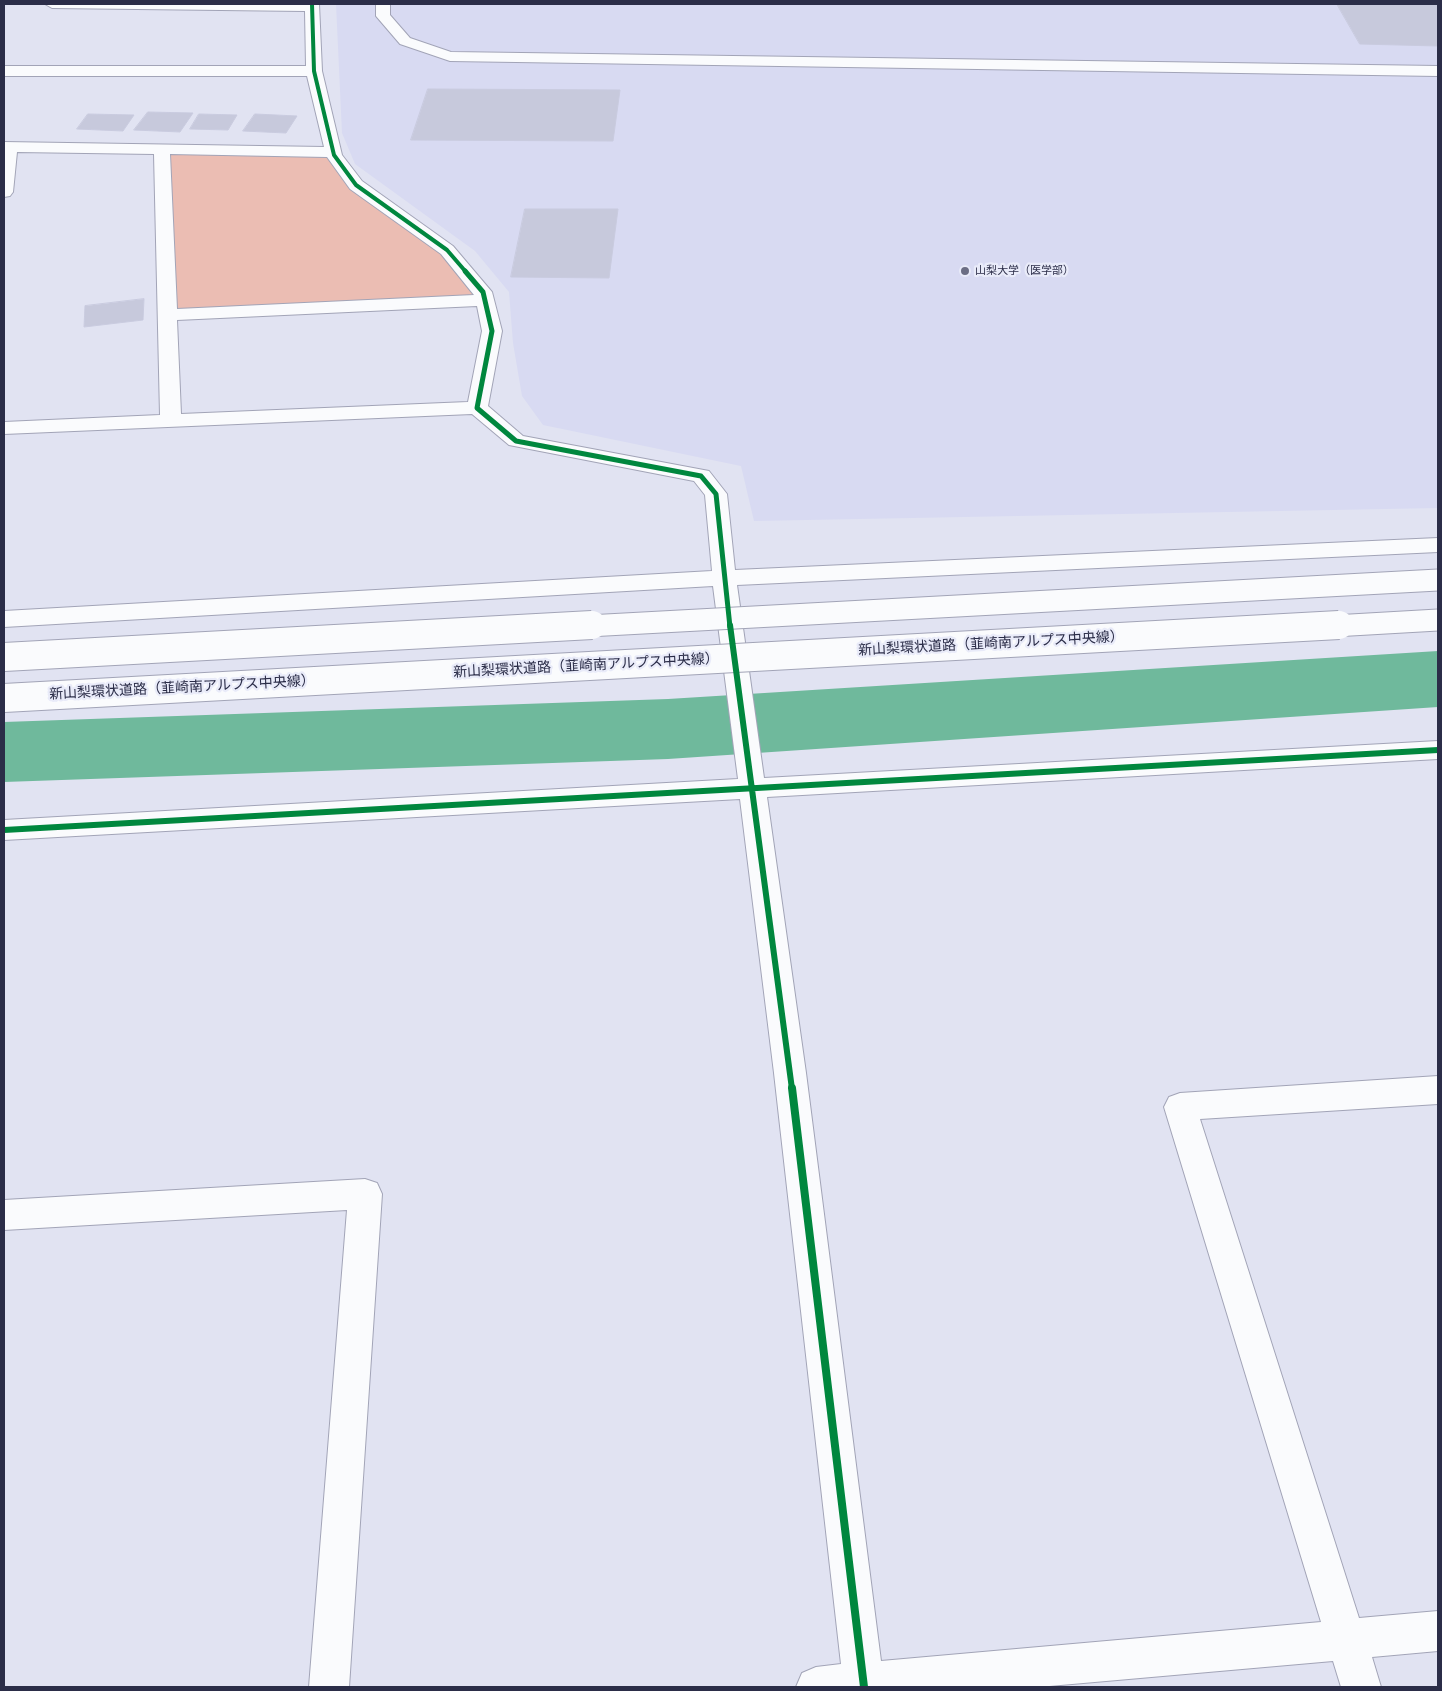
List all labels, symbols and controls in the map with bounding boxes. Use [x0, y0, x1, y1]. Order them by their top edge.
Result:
place label: 山梨大学（医学部） [975, 264, 1074, 278]
marker: 山梨大学（医学部） [959, 265, 971, 277]
street label: 新山梨環状道路（韮崎南アルプス中央線） [858, 629, 1124, 659]
street label: 新山梨環状道路（韮崎南アルプス中央線） [453, 651, 719, 681]
street label: 新山梨環状道路（韮崎南アルプス中央線） [49, 673, 315, 703]

